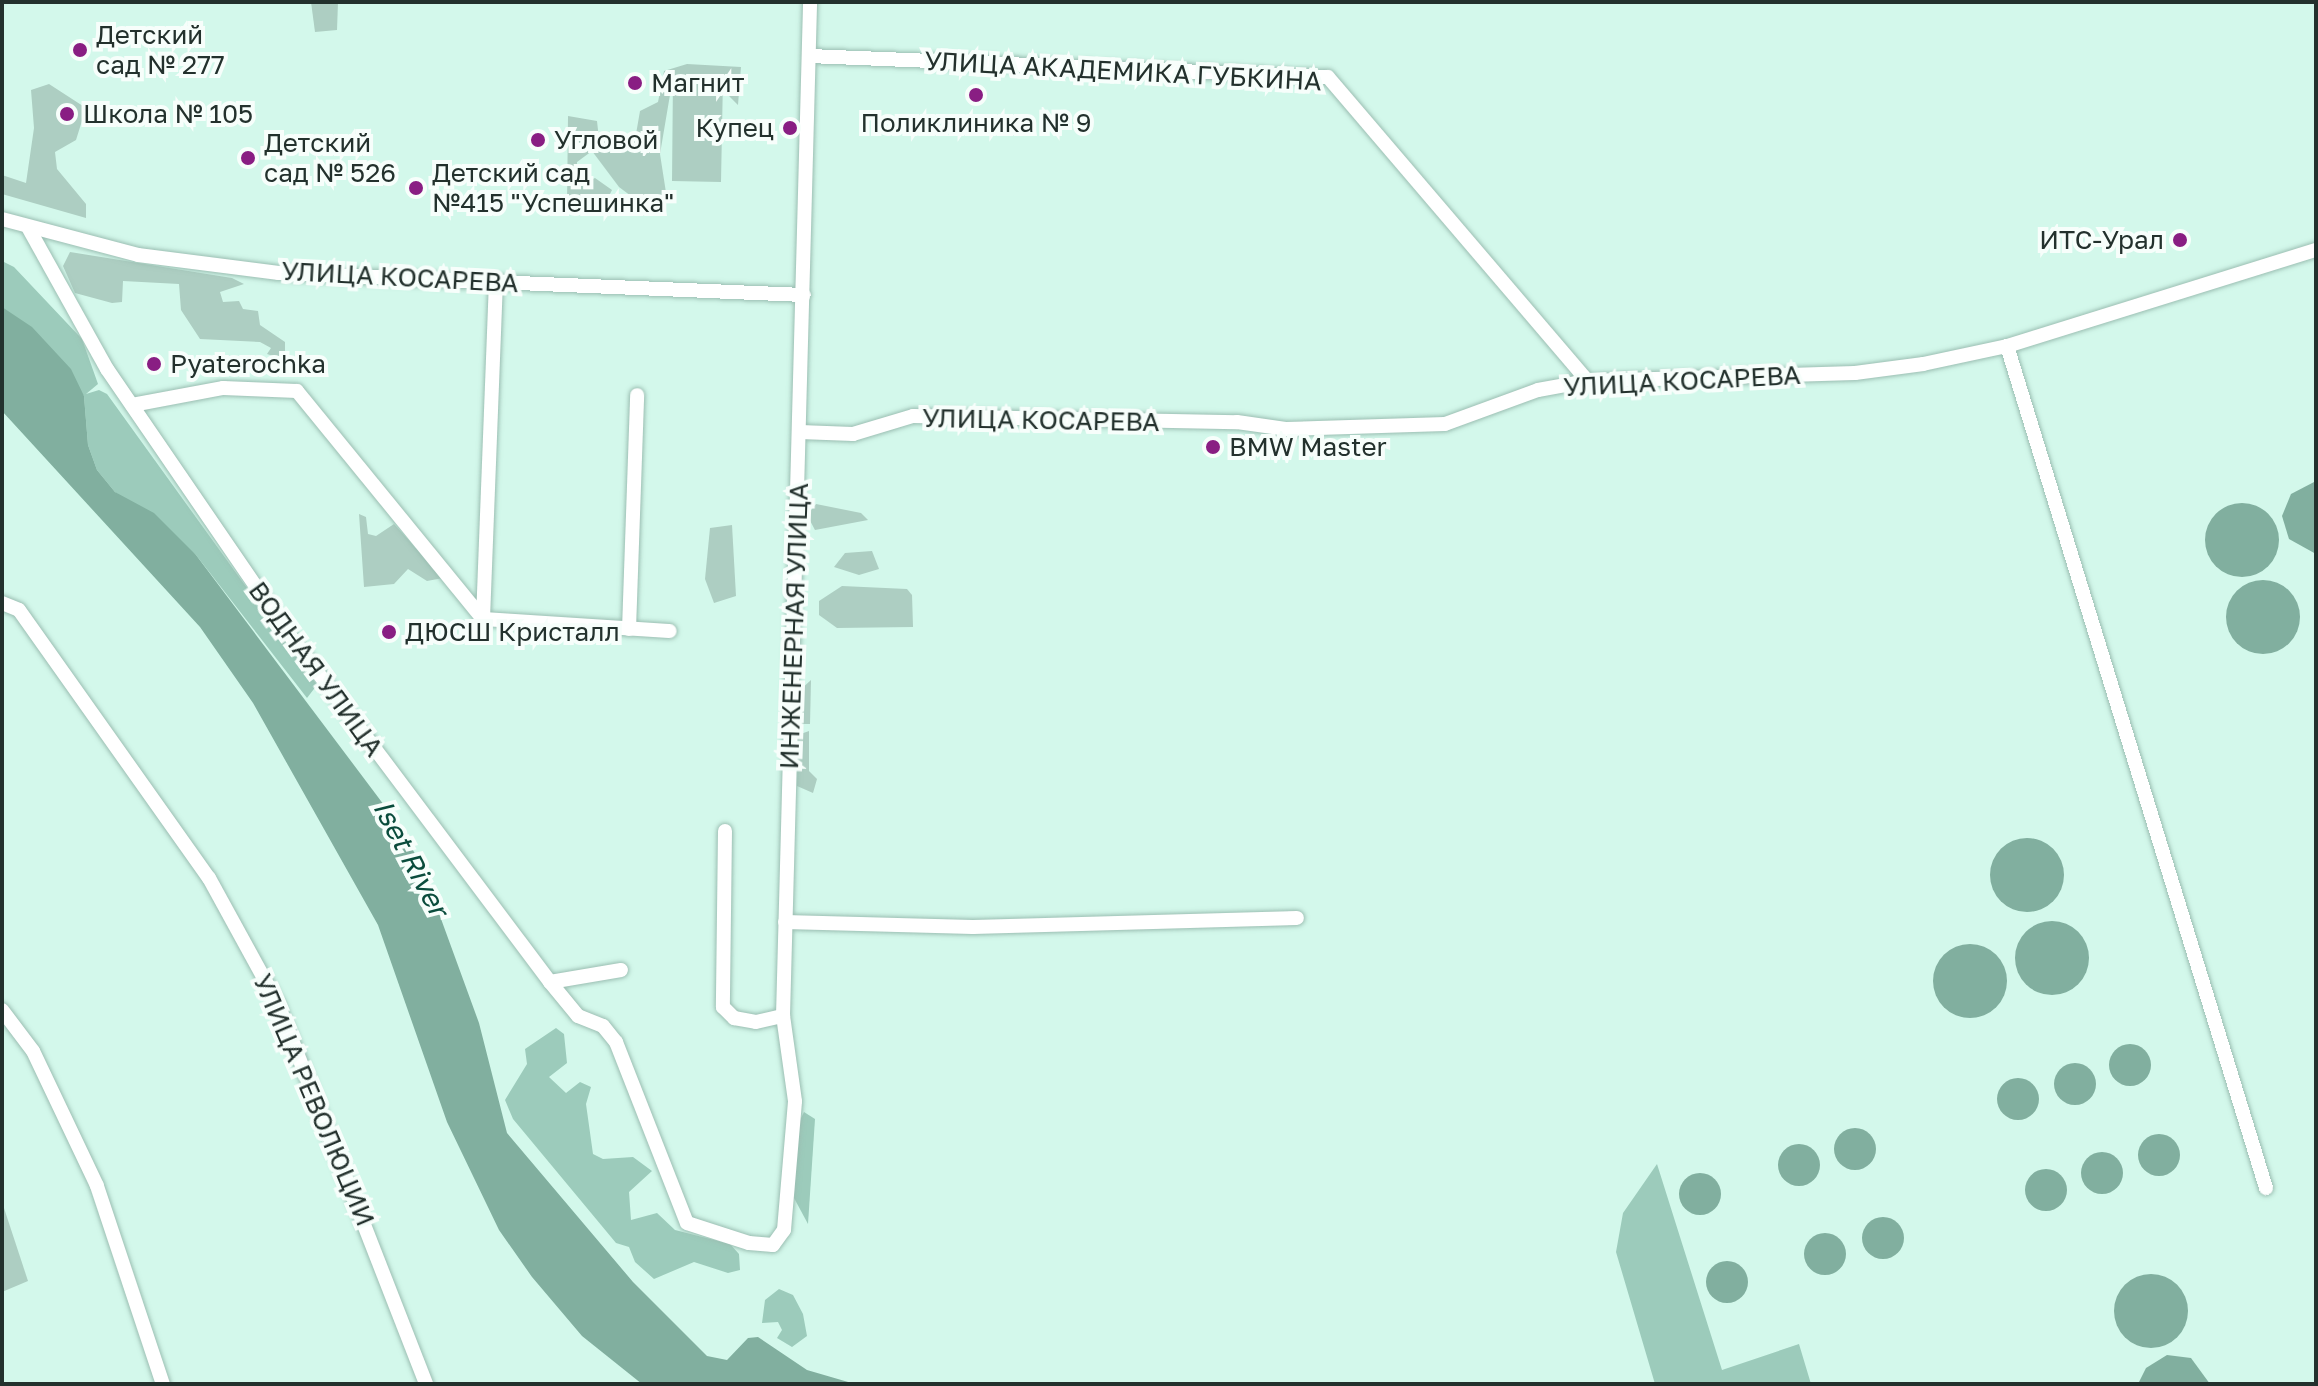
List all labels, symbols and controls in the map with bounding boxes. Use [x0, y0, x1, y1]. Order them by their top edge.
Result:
place label: Детcкий сад № 277 [96, 19, 225, 80]
marker: Детcкий сад № 277 [71, 41, 89, 59]
street label: УЛИЦА АКАДЕМИКА ГУБКИНА [924, 45, 1322, 97]
place label: Магнит [651, 67, 744, 99]
marker: Магнит [626, 74, 644, 92]
marker: Поликлиника № 9 [967, 86, 985, 104]
place label: Школа № 105 [83, 98, 253, 130]
marker: Школа № 105 [58, 105, 76, 123]
place label: Поликлиника № 9 [861, 107, 1091, 139]
place label: Купец [695, 112, 774, 144]
marker: Купец [781, 119, 799, 137]
place label: Угловой [554, 124, 658, 156]
place label: Детcкий сад № 526 [264, 127, 396, 188]
marker: Угловой [529, 131, 547, 149]
marker: Детcкий сад № 526 [239, 149, 257, 167]
place label: Детский сад №415 "Успешинка" [432, 157, 674, 218]
marker: Детский сад №415 "Успешинка" [407, 179, 425, 197]
place label: ИТС-Урал [2039, 224, 2164, 256]
marker: ИТС-Урал [2171, 231, 2189, 249]
street label: УЛИЦА КОСАРЕВА [281, 255, 519, 299]
place label: Pyaterochka [170, 348, 326, 380]
marker: Pyaterochka [145, 355, 163, 373]
street label: УЛИЦА КОСАРЕВА [1563, 359, 1801, 403]
street label: УЛИЦА КОСАРЕВА [922, 402, 1160, 438]
place label: BMW Master [1229, 431, 1387, 463]
marker: BMW Master [1204, 438, 1222, 456]
street label: ИНЖЕНЕРНАЯ УЛИЦА [773, 482, 815, 770]
street label: ВОДНАЯ УЛИЦА [242, 576, 390, 762]
place label: ДЮСШ Кристалл [405, 616, 620, 648]
marker: ДЮСШ Кристалл [380, 623, 398, 641]
water label: Iset River [366, 794, 456, 922]
street label: УЛИЦА РЕВОЛЮЦИИ [247, 969, 381, 1231]

